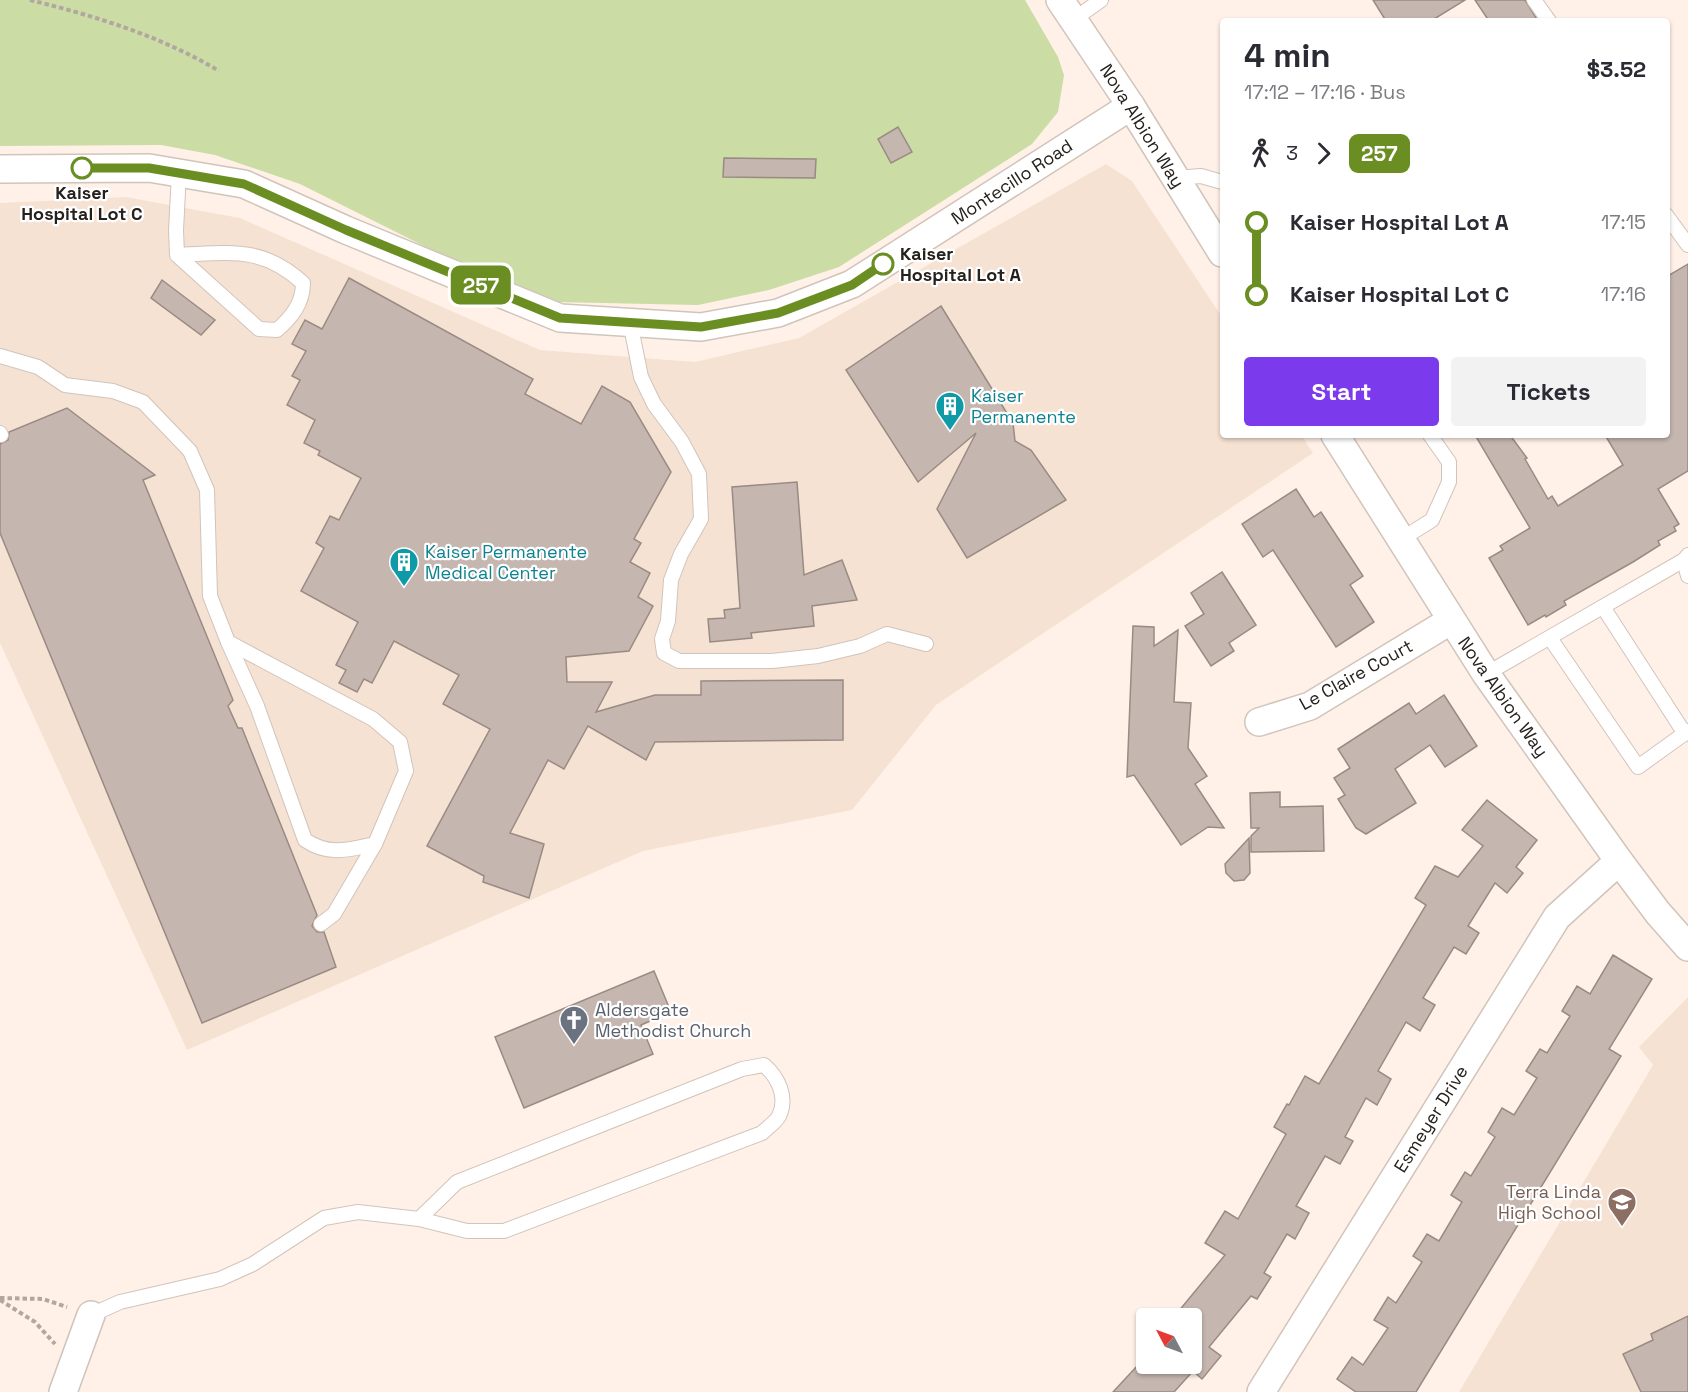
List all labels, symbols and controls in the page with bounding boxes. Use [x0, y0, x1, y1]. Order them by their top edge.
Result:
text: 4 min [1244, 35, 1331, 77]
text: $3.52 [1587, 55, 1646, 83]
street label: Nova Albion Way [1095, 59, 1190, 192]
text: 17:12 – 17:16 · Bus [1244, 79, 1406, 105]
street label: Montecillo Road [947, 134, 1077, 229]
icon: walk [1244, 137, 1277, 170]
icon: forward [1307, 137, 1340, 170]
text: 3 [1286, 140, 1298, 166]
text: 257 [1361, 140, 1398, 167]
marker: Kaiser Hospital Lot C [71, 157, 93, 179]
place label: Kaiser Hospital Lot C [21, 181, 143, 225]
text: Kaiser Hospital Lot A [1290, 208, 1509, 236]
text: 17:15 [1601, 209, 1646, 235]
place label: Kaiser Hospital Lot A [900, 242, 1022, 286]
marker: Kaiser Hospital Lot A [872, 253, 894, 275]
line badge: 257 [446, 266, 516, 304]
text: 257 [463, 272, 499, 299]
text: Kaiser Hospital Lot C [1290, 280, 1509, 308]
text: 17:16 [1601, 281, 1646, 307]
button: Start [1244, 357, 1439, 426]
button: Tickets [1451, 357, 1646, 426]
place label: Kaiser Permanente [971, 384, 1076, 428]
building icon: Kaiser Permanente [934, 390, 966, 432]
place label: Kaiser Permanente Medical Center [425, 540, 587, 584]
building icon: Kaiser Permanente Medical Center [388, 546, 420, 588]
street label: Nova Albion Way [1453, 632, 1554, 761]
street label: Le Claire Court [1295, 634, 1417, 715]
place label: Aldersgate Methodist Church [595, 998, 751, 1042]
church icon: Aldersgate Methodist Church [558, 1004, 590, 1046]
street label: Esmeyer Drive [1389, 1061, 1473, 1177]
place label: Terra Linda High School [1498, 1180, 1601, 1224]
school or university icon: Terra Linda High School [1606, 1186, 1638, 1228]
north arrow [1136, 1308, 1202, 1374]
map controls [1136, 1308, 1202, 1374]

